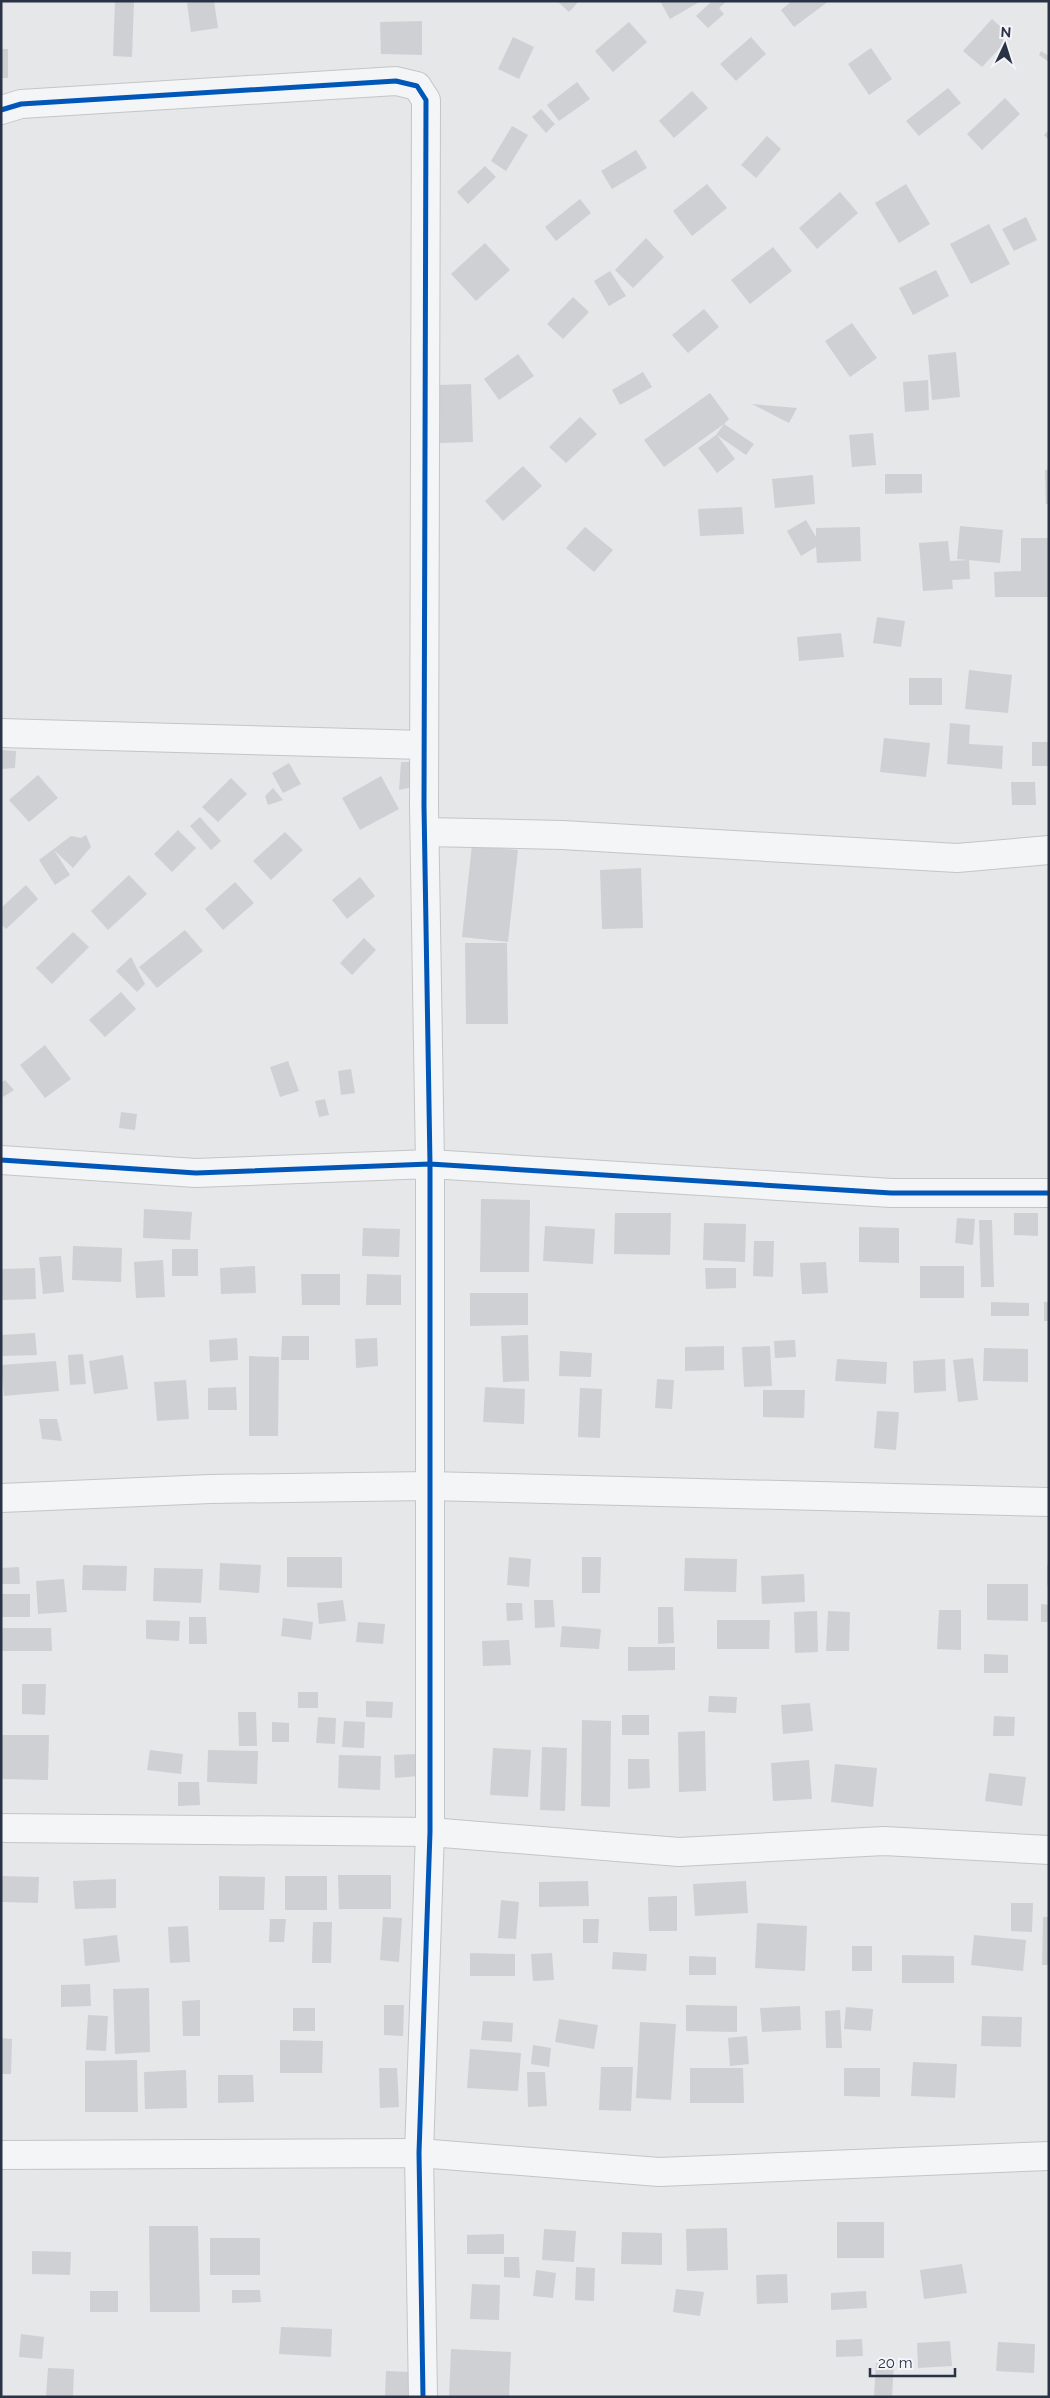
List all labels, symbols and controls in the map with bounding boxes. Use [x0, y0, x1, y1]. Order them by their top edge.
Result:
north arrow [980, 20, 1030, 70]
text: N [1000, 24, 1012, 40]
scale bar [870, 2346, 955, 2378]
text: 20 m [878, 2354, 913, 2372]

